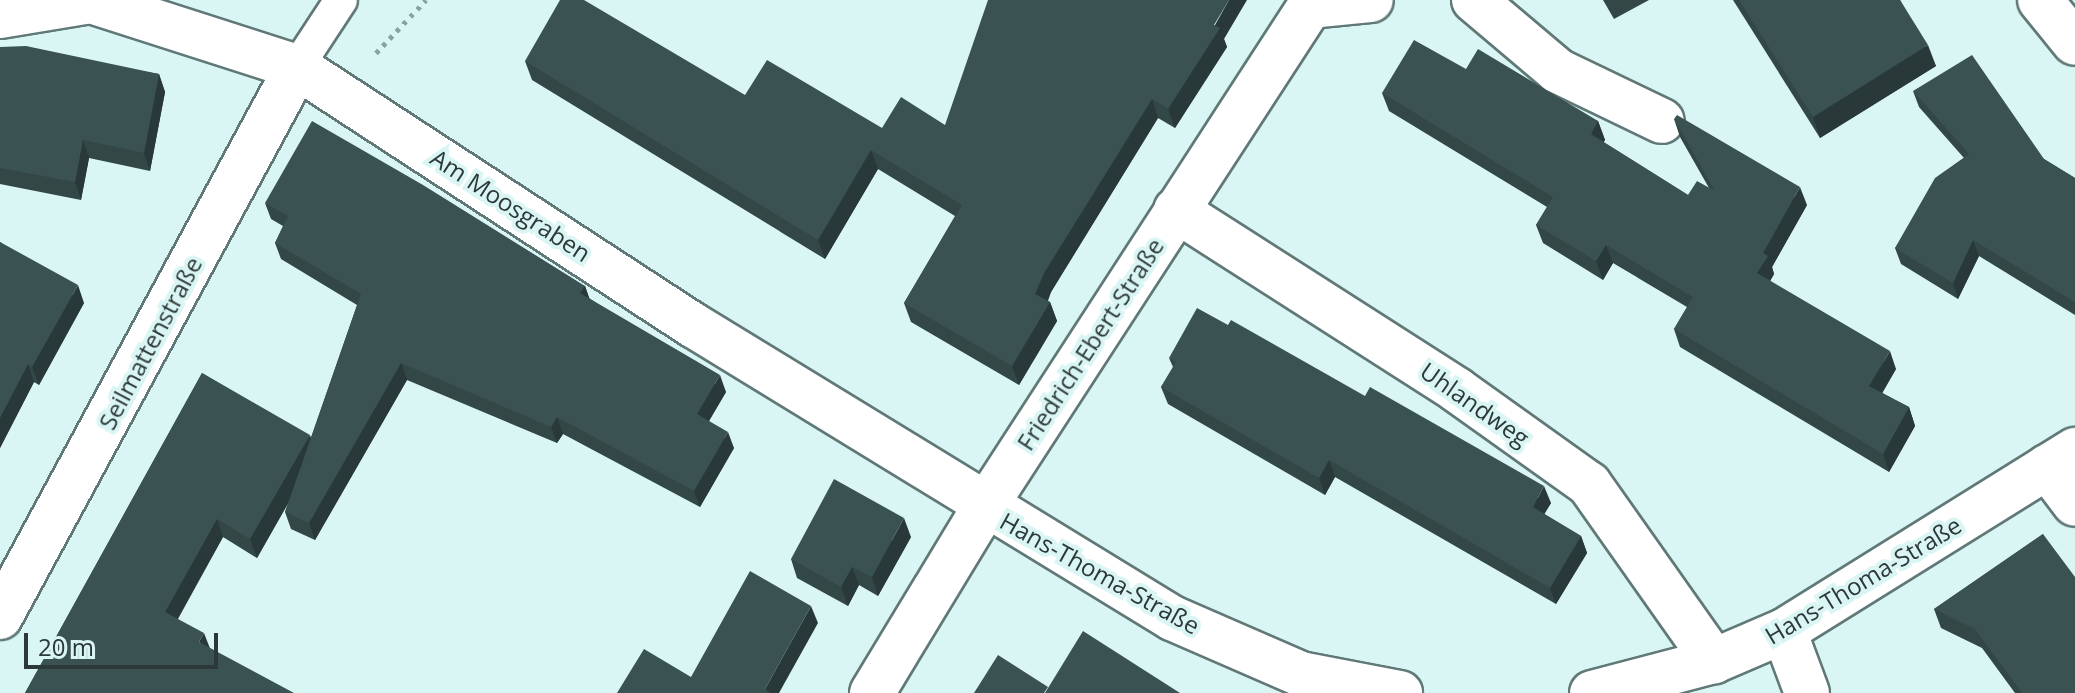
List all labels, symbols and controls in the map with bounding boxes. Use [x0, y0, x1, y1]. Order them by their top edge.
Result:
street label: Am Moosgraben [426, 143, 596, 267]
street label: Friedrich-Ebert-Straße [1011, 233, 1169, 455]
street label: Seilmattenstraße [92, 252, 208, 434]
street label: Uhlandweg [1415, 356, 1535, 452]
street label: Hans-Thoma-Straße [995, 506, 1205, 640]
street label: Hans-Thoma-Straße [1760, 510, 1966, 650]
scale bar [28, 617, 222, 667]
text: 20 m [38, 630, 94, 663]

